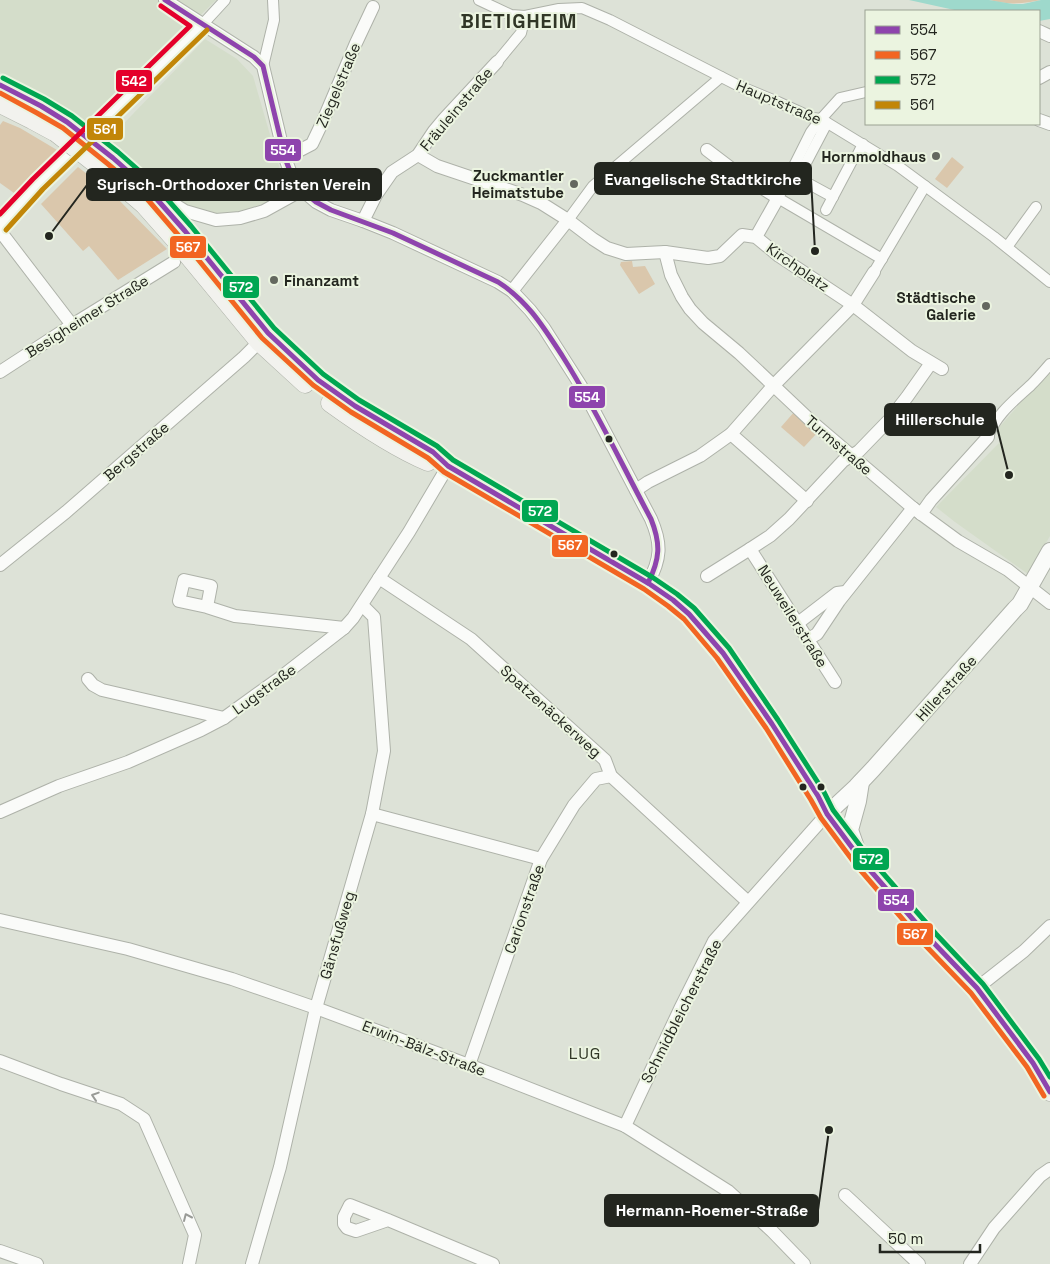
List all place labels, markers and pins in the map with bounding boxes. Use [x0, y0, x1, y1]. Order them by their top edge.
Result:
place label: Hornmoldhaus [821, 147, 926, 166]
marker: Hornmoldhaus [930, 150, 942, 162]
callout: Evangelische Stadtkirche [595, 163, 811, 194]
place label: Zuckmantler Heimatstube [472, 166, 564, 202]
callout: Syrisch-Orthodoxer Christen Verein [87, 169, 381, 200]
marker: Zuckmantler Heimatstube [568, 178, 580, 190]
place label: Finanzamt [284, 271, 359, 290]
marker: Finanzamt [268, 274, 280, 286]
place label: Städtische Galerie [897, 288, 976, 324]
marker: Städtische Galerie [980, 300, 992, 312]
callout: Hillerschule [885, 404, 995, 435]
unlabelled marker [604, 434, 614, 444]
unlabelled marker [609, 549, 619, 559]
unlabelled marker [798, 782, 808, 792]
unlabelled marker [816, 782, 826, 792]
callout: Hermann-Roemer-Straße [605, 1195, 818, 1226]

